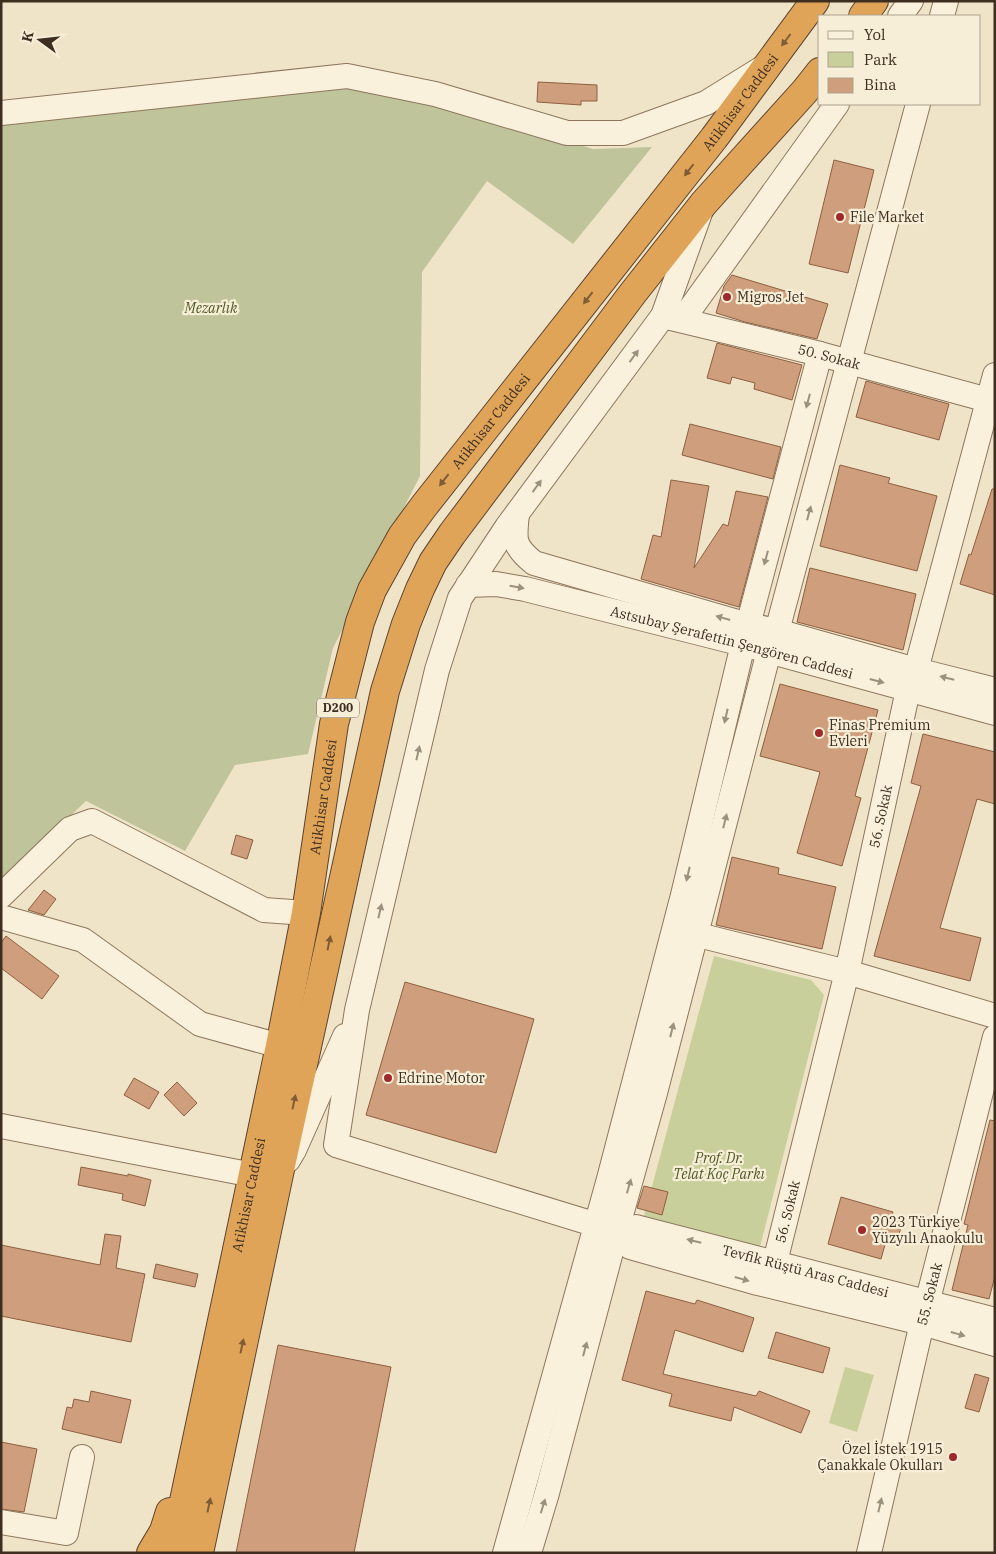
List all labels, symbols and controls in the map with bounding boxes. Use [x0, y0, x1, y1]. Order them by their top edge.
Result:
north arrow [15, 15, 65, 65]
legend [818, 15, 981, 105]
text: Yol [864, 25, 885, 44]
text: K [17, 29, 38, 44]
one-way arrow [780, 33, 791, 46]
street label: Atikhisar Caddesi [698, 50, 782, 155]
text: Park [864, 50, 897, 69]
text: Bina [864, 75, 897, 94]
one-way arrow [683, 164, 694, 177]
place label: File Market [850, 208, 924, 226]
marker: File Market [834, 211, 846, 223]
place label: Migros Jet [737, 288, 804, 306]
one-way arrow [583, 291, 593, 305]
marker: Migros Jet [721, 291, 733, 303]
park label: Mezarlık [184, 299, 238, 317]
street label: 50. Sokak [796, 340, 863, 374]
one-way arrow [629, 349, 639, 363]
street label: Atikhisar Caddesi [448, 370, 534, 473]
one-way arrow [803, 394, 811, 409]
one-way arrow [438, 473, 449, 486]
one-way arrow [532, 479, 542, 493]
one-way arrow [805, 505, 813, 520]
one-way arrow [762, 551, 770, 566]
one-way arrow [509, 584, 525, 592]
street label: Astsubay Şerafettin Şengören Caddesi [609, 602, 855, 683]
one-way arrow [715, 613, 730, 621]
one-way arrow [940, 674, 955, 682]
one-way arrow [870, 678, 885, 686]
road number: D200 [317, 698, 359, 718]
one-way arrow [722, 708, 730, 723]
place label: Finas Premium Evleri [829, 716, 931, 750]
marker: Finas Premium Evleri [813, 727, 825, 739]
street label: Atikhisar Caddesi [306, 738, 341, 856]
one-way arrow [414, 745, 422, 760]
street label: 56. Sokak [865, 782, 896, 850]
one-way arrow [721, 814, 729, 829]
one-way arrow [684, 866, 692, 881]
one-way arrow [376, 904, 384, 919]
one-way arrow [325, 935, 333, 950]
one-way arrow [668, 1022, 676, 1037]
place label: Edrine Motor [398, 1069, 486, 1087]
marker: Edrine Motor [382, 1072, 394, 1084]
one-way arrow [290, 1094, 298, 1109]
street label: Atikhisar Caddesi [228, 1136, 269, 1254]
park label: Prof. Dr. Telat Koç Parkı [673, 1149, 766, 1183]
street label: 56. Sokak [771, 1178, 804, 1245]
one-way arrow [626, 1179, 634, 1194]
place label: 2023 Türkiye Yüzyılı Anaokulu [872, 1213, 984, 1247]
marker: 2023 Türkiye Yüzyılı Anaokulu [856, 1224, 868, 1236]
one-way arrow [686, 1237, 701, 1245]
street label: Tevfik Rüştü Aras Caddesi [720, 1241, 891, 1301]
street label: 55. Sokak [913, 1260, 946, 1327]
one-way arrow [735, 1275, 750, 1283]
one-way arrow [951, 1330, 966, 1338]
one-way arrow [238, 1338, 246, 1354]
one-way arrow [582, 1342, 590, 1357]
place label: Özel İstek 1915 Çanakkale Okulları [817, 1440, 943, 1474]
marker: Özel İstek 1915 Çanakkale Okulları [947, 1451, 959, 1463]
one-way arrow [205, 1497, 213, 1513]
one-way arrow [540, 1498, 548, 1513]
one-way arrow [876, 1498, 884, 1513]

